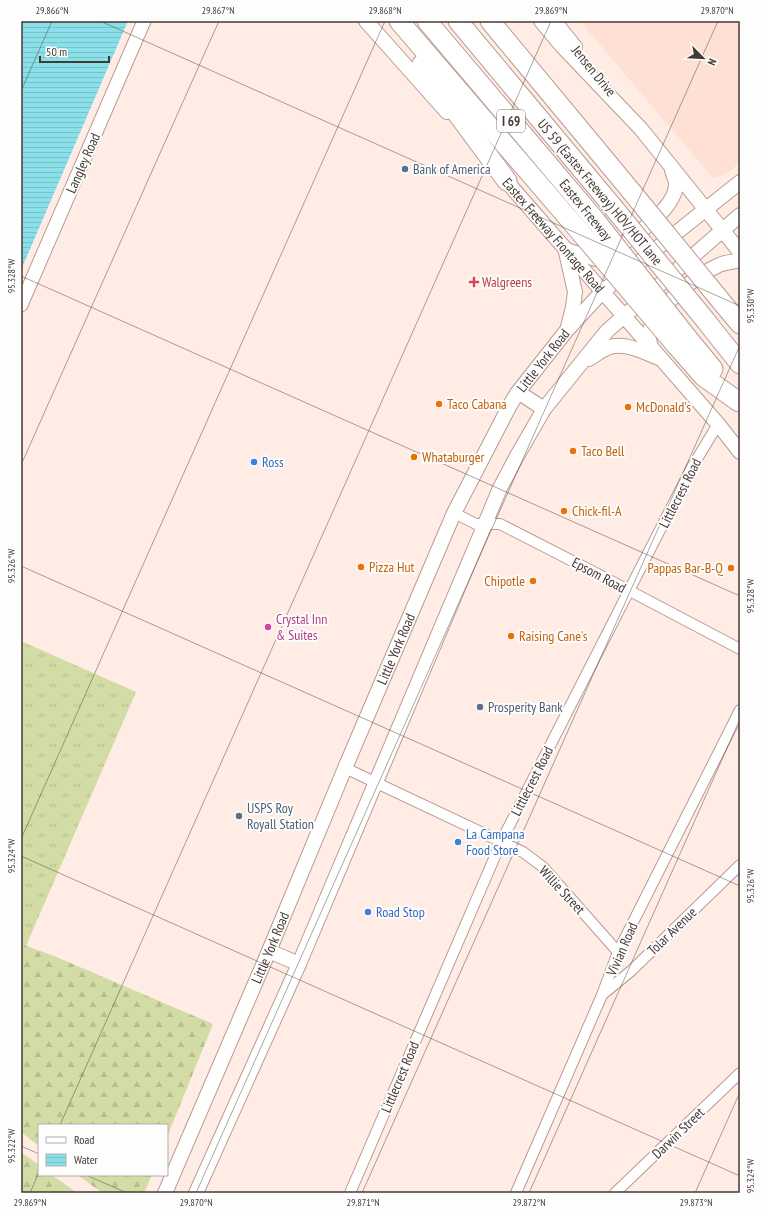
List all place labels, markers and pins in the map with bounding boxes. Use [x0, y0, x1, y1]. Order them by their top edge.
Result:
place label: Bank of America [413, 160, 490, 178]
marker: Bank of America [400, 164, 410, 174]
place label: Walgreens [482, 273, 532, 291]
marker: Walgreens [469, 277, 479, 287]
place label: Taco Cabana [447, 395, 507, 413]
place label: McDonald's [636, 398, 691, 416]
marker: Taco Cabana [434, 399, 444, 409]
marker: McDonald's [623, 402, 633, 412]
place label: Taco Bell [581, 442, 625, 460]
marker: Taco Bell [568, 446, 578, 456]
place label: Whataburger [422, 448, 484, 466]
marker: Whataburger [409, 452, 419, 462]
place label: Ross [262, 453, 284, 471]
marker: Ross [249, 457, 259, 467]
place label: Chick-fil-A [572, 502, 622, 520]
marker: Chick-fil-A [559, 506, 569, 516]
place label: Pizza Hut [369, 558, 415, 576]
place label: Pappas Bar-B-Q [648, 559, 723, 577]
marker: Pizza Hut [356, 562, 366, 572]
marker: Pappas Bar-B-Q [726, 563, 736, 573]
place label: Chipotle [484, 572, 525, 590]
marker: Chipotle [528, 576, 538, 586]
place label: Crystal Inn & Suites [276, 610, 327, 644]
marker: Crystal Inn & Suites [263, 622, 273, 632]
place label: Raising Cane's [519, 627, 588, 645]
marker: Raising Cane's [506, 631, 516, 641]
place label: Prosperity Bank [488, 698, 563, 716]
marker: Prosperity Bank [475, 702, 485, 712]
place label: USPS Roy Royall Station [247, 799, 314, 833]
marker: USPS Roy Royall Station [234, 811, 244, 821]
place label: La Campana Food Store [466, 825, 525, 859]
marker: La Campana Food Store [453, 837, 463, 847]
place label: Road Stop [376, 903, 425, 921]
marker: Road Stop [363, 907, 373, 917]

